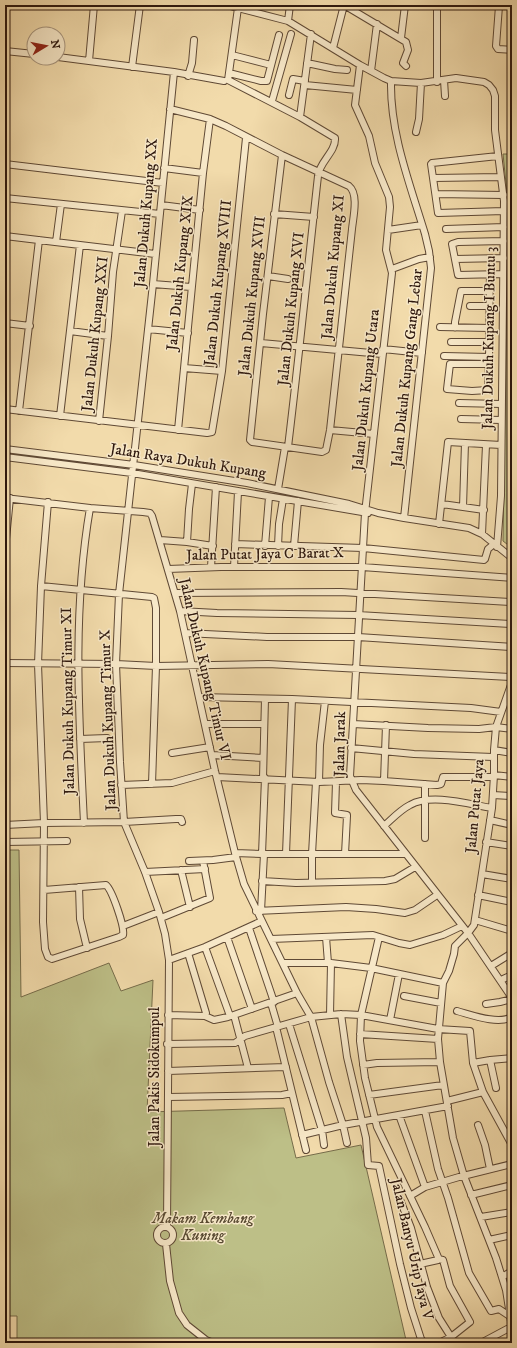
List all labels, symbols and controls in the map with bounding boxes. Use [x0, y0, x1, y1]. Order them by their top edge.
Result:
north arrow [26, 26, 66, 66]
text: N [47, 39, 63, 50]
street label: Jalan Dukuh Kupang XX [130, 137, 162, 290]
street label: Jalan Dukuh Kupang XIX [162, 194, 198, 354]
street label: Jalan Dukuh Kupang XI [317, 194, 349, 342]
street label: Jalan Dukuh Kupang XVIII [200, 199, 236, 369]
street label: Jalan Dukuh Kupang XVII [234, 215, 270, 379]
street label: Jalan Dukuh Kupang XVI [273, 231, 309, 389]
street label: Jalan Dukuh Kupang I Buntu 3 [478, 246, 500, 432]
street label: Jalan Dukuh Kupang XXI [77, 255, 113, 415]
street label: Jalan Dukuh Kupang Gang Lebar [387, 268, 427, 470]
street label: Jalan Dukuh Kupang Utara [348, 308, 384, 474]
street label: Jalan Raya Dukuh Kupang [107, 439, 268, 483]
street label: Jalan Putat Jaya C Barat X [184, 543, 344, 565]
street label: Jalan Dukuh Kupang Timur VI [174, 574, 235, 762]
street label: Jalan Dukuh Kupang Timur XI [57, 607, 79, 797]
street label: Jalan Dukuh Kupang Timur X [95, 629, 121, 813]
street label: Jalan Jarak [330, 711, 350, 779]
street label: Jalan Putat Jaya [461, 757, 489, 856]
street label: Jalan Pakis Sidokumpul [145, 1006, 164, 1149]
street label: Jalan Banyu Urip Jaya V [386, 1174, 438, 1322]
park label: Makam Kembang Kuning [151, 1209, 256, 1245]

